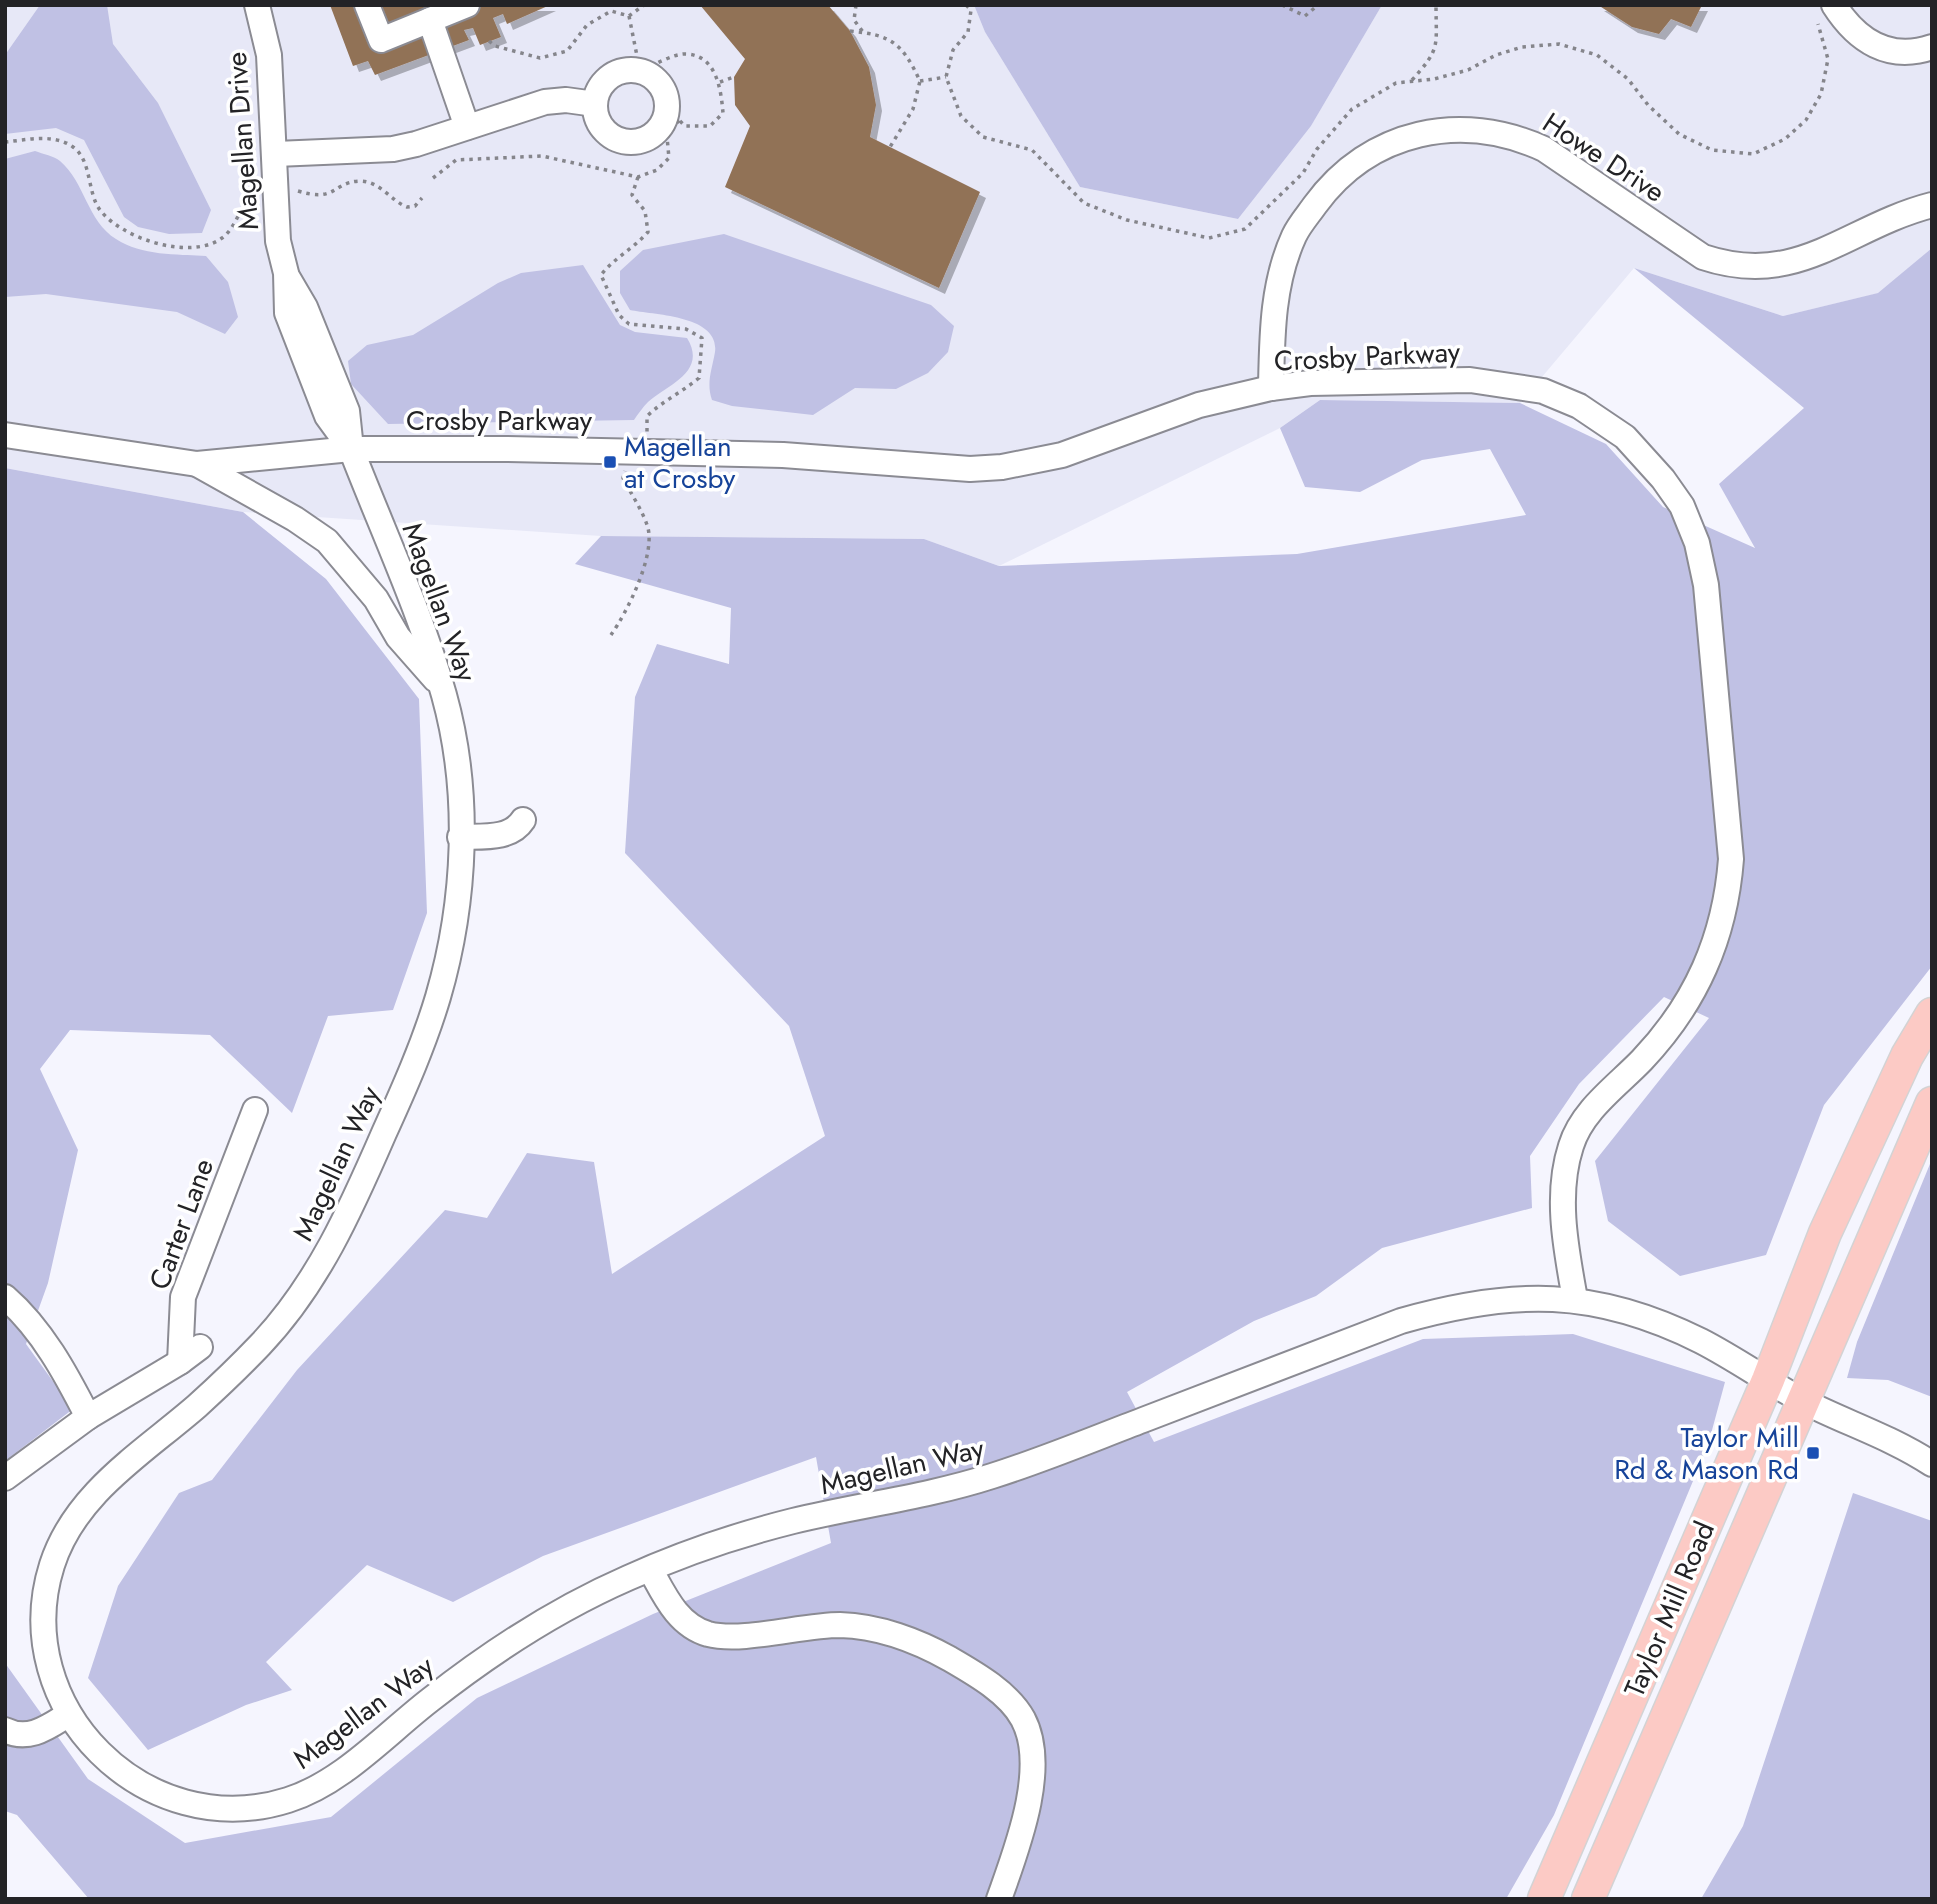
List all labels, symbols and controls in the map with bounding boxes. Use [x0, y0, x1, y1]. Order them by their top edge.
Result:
street label: Magellan Drive [216, 51, 269, 231]
street label: Howe Drive [1534, 102, 1673, 212]
street label: Crosby Parkway [1273, 331, 1462, 382]
street label: Crosby Parkway [406, 400, 593, 441]
place label: Magellan at Crosby [624, 426, 736, 499]
marker: Magellan at Crosby [602, 454, 618, 470]
street label: Magellan Way [392, 517, 488, 688]
street label: Magellan Way [283, 1078, 391, 1247]
street label: Carter Lane [139, 1153, 224, 1295]
place label: Taylor Mill Rd & Mason Rd [1614, 1417, 1799, 1490]
street label: Magellan Way [816, 1428, 989, 1505]
marker: Taylor Mill Rd & Mason Rd [1805, 1445, 1821, 1461]
street label: Taylor Mill Road [1614, 1515, 1725, 1703]
street label: Magellan Way [284, 1646, 443, 1779]

